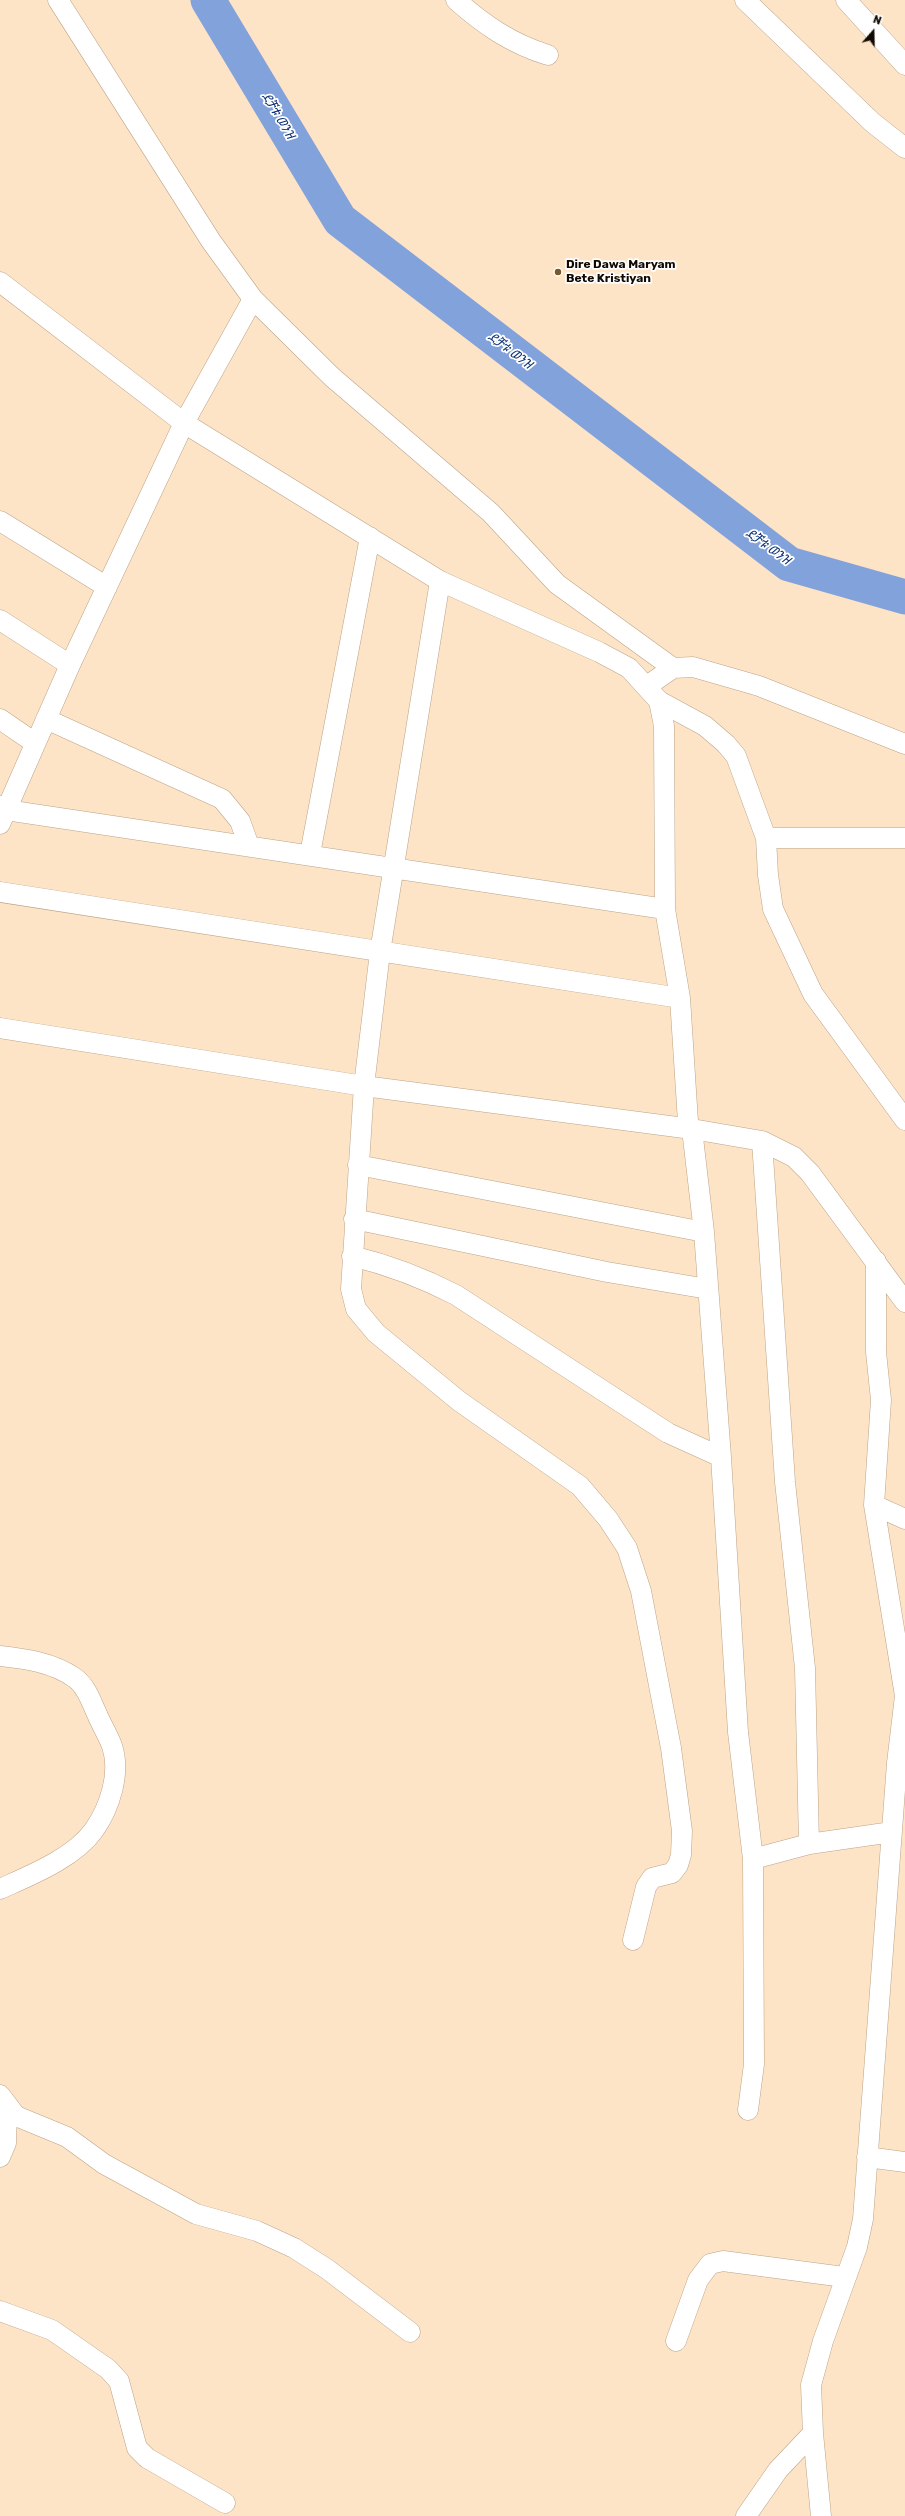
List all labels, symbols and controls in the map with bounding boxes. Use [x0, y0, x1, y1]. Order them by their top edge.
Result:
north arrow [853, 12, 893, 52]
text: N [871, 13, 883, 28]
water label: ደቻቱ ወንዝ [258, 90, 298, 142]
place label: Dire Dawa Maryam Bete Kristiyan [566, 258, 676, 286]
marker: Dire Dawa Maryam Bete Kristiyan [553, 267, 563, 277]
water label: ደቻቱ ወንዝ [485, 329, 535, 373]
water label: ደቻቱ ወንዝ [743, 526, 793, 568]

